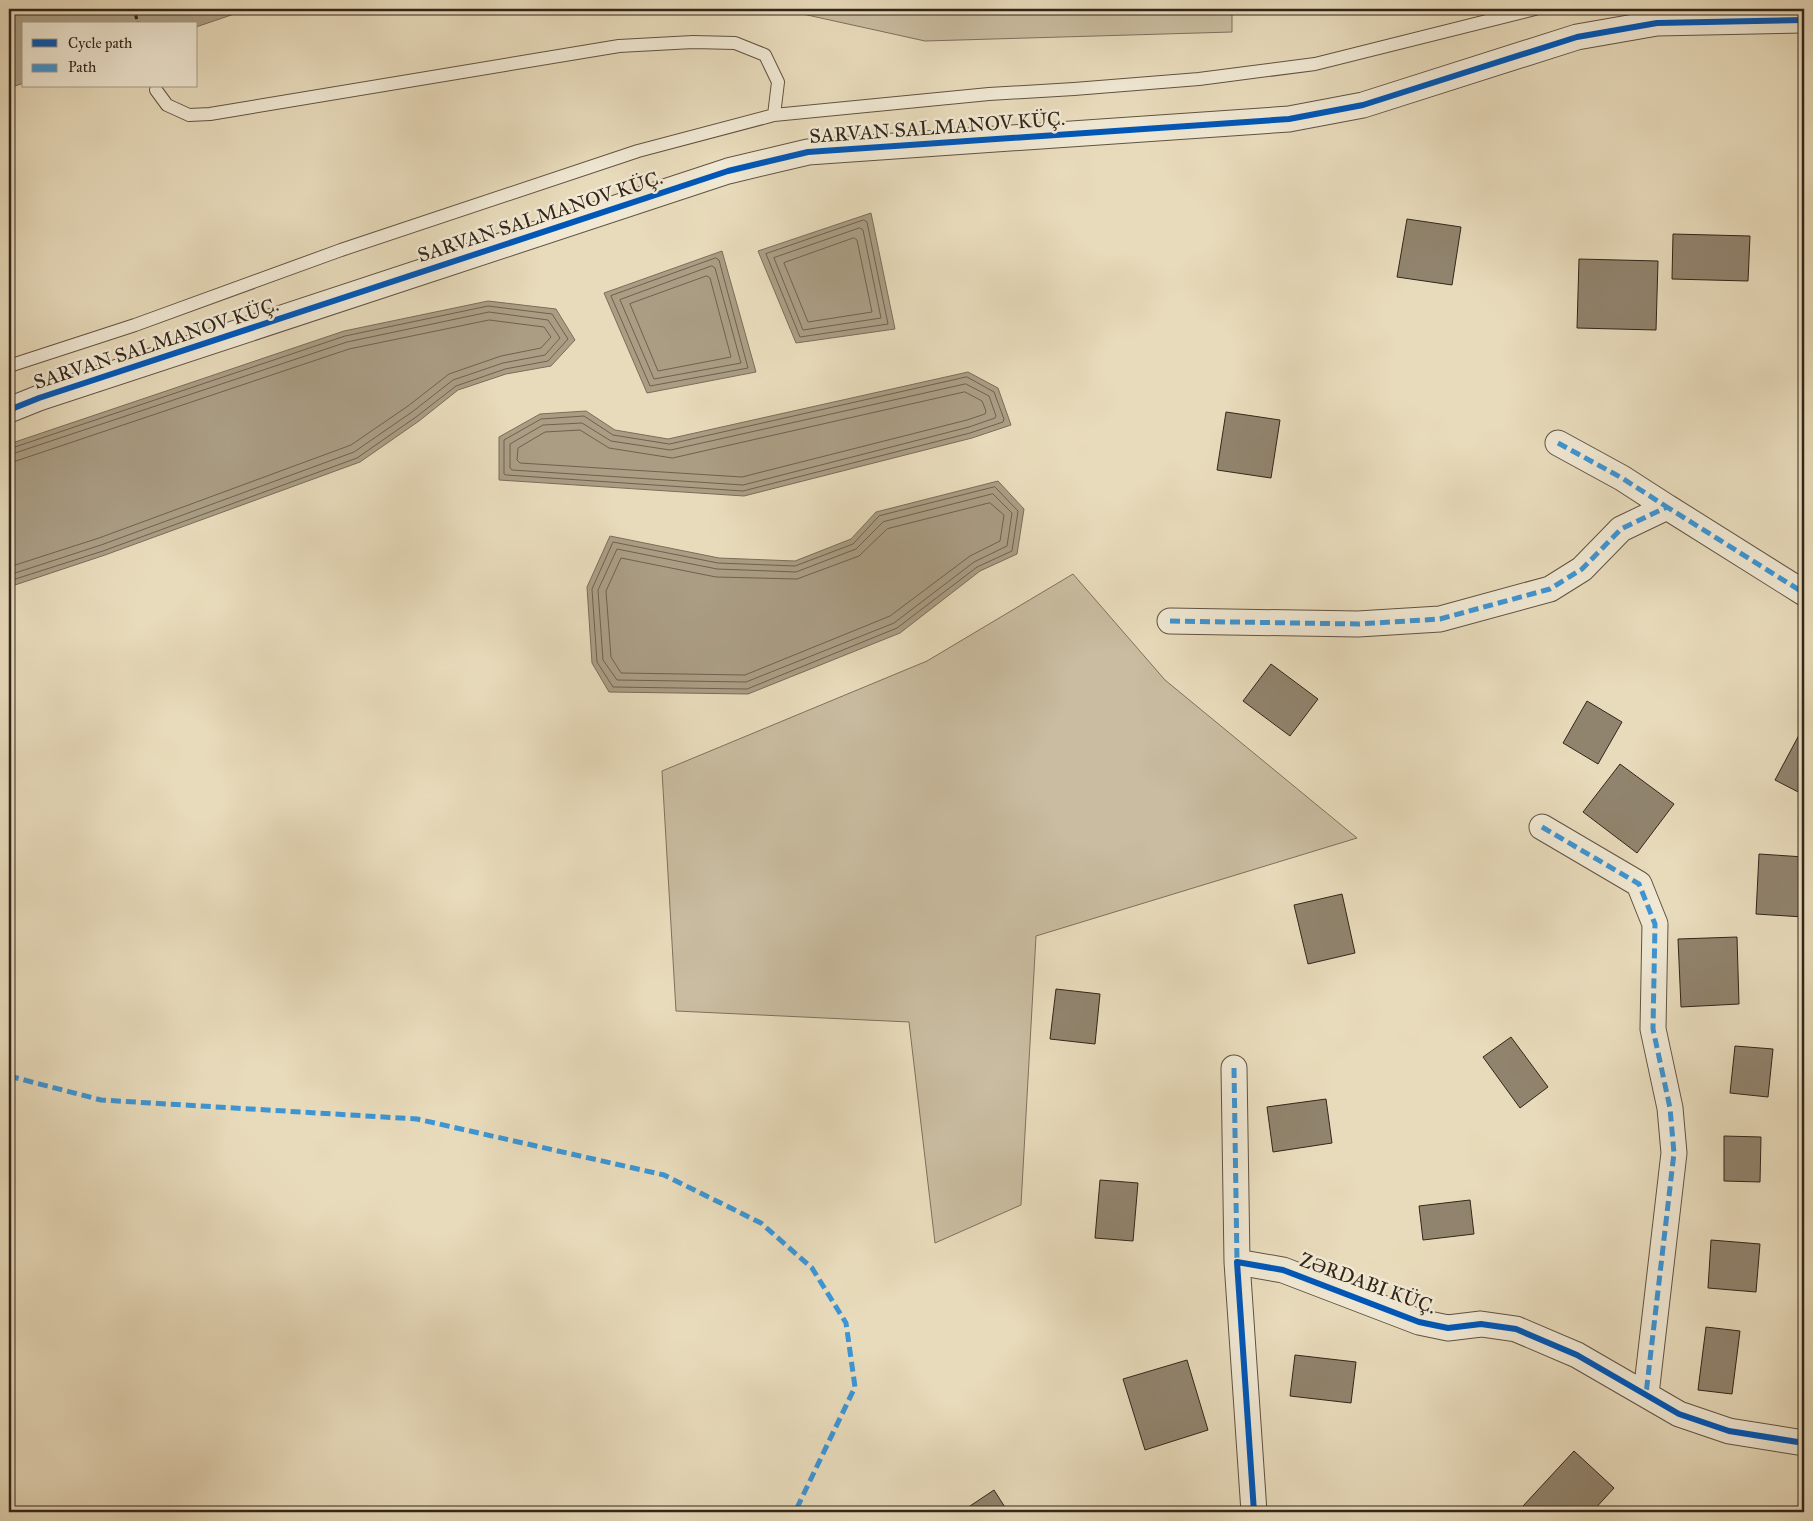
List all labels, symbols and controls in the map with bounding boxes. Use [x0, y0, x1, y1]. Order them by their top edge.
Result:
legend [22, 22, 198, 88]
text: Cycle path [68, 34, 133, 52]
text: Path [68, 58, 97, 76]
street label: SARVAN SALMANOV KÜÇ. [808, 106, 1066, 148]
street label: SARVAN SALMANOV KÜÇ. [414, 165, 666, 267]
street label: SARVAN SALMANOV KÜÇ. [30, 292, 282, 394]
street label: ZƏRDABI KÜÇ. [1297, 1247, 1439, 1319]

